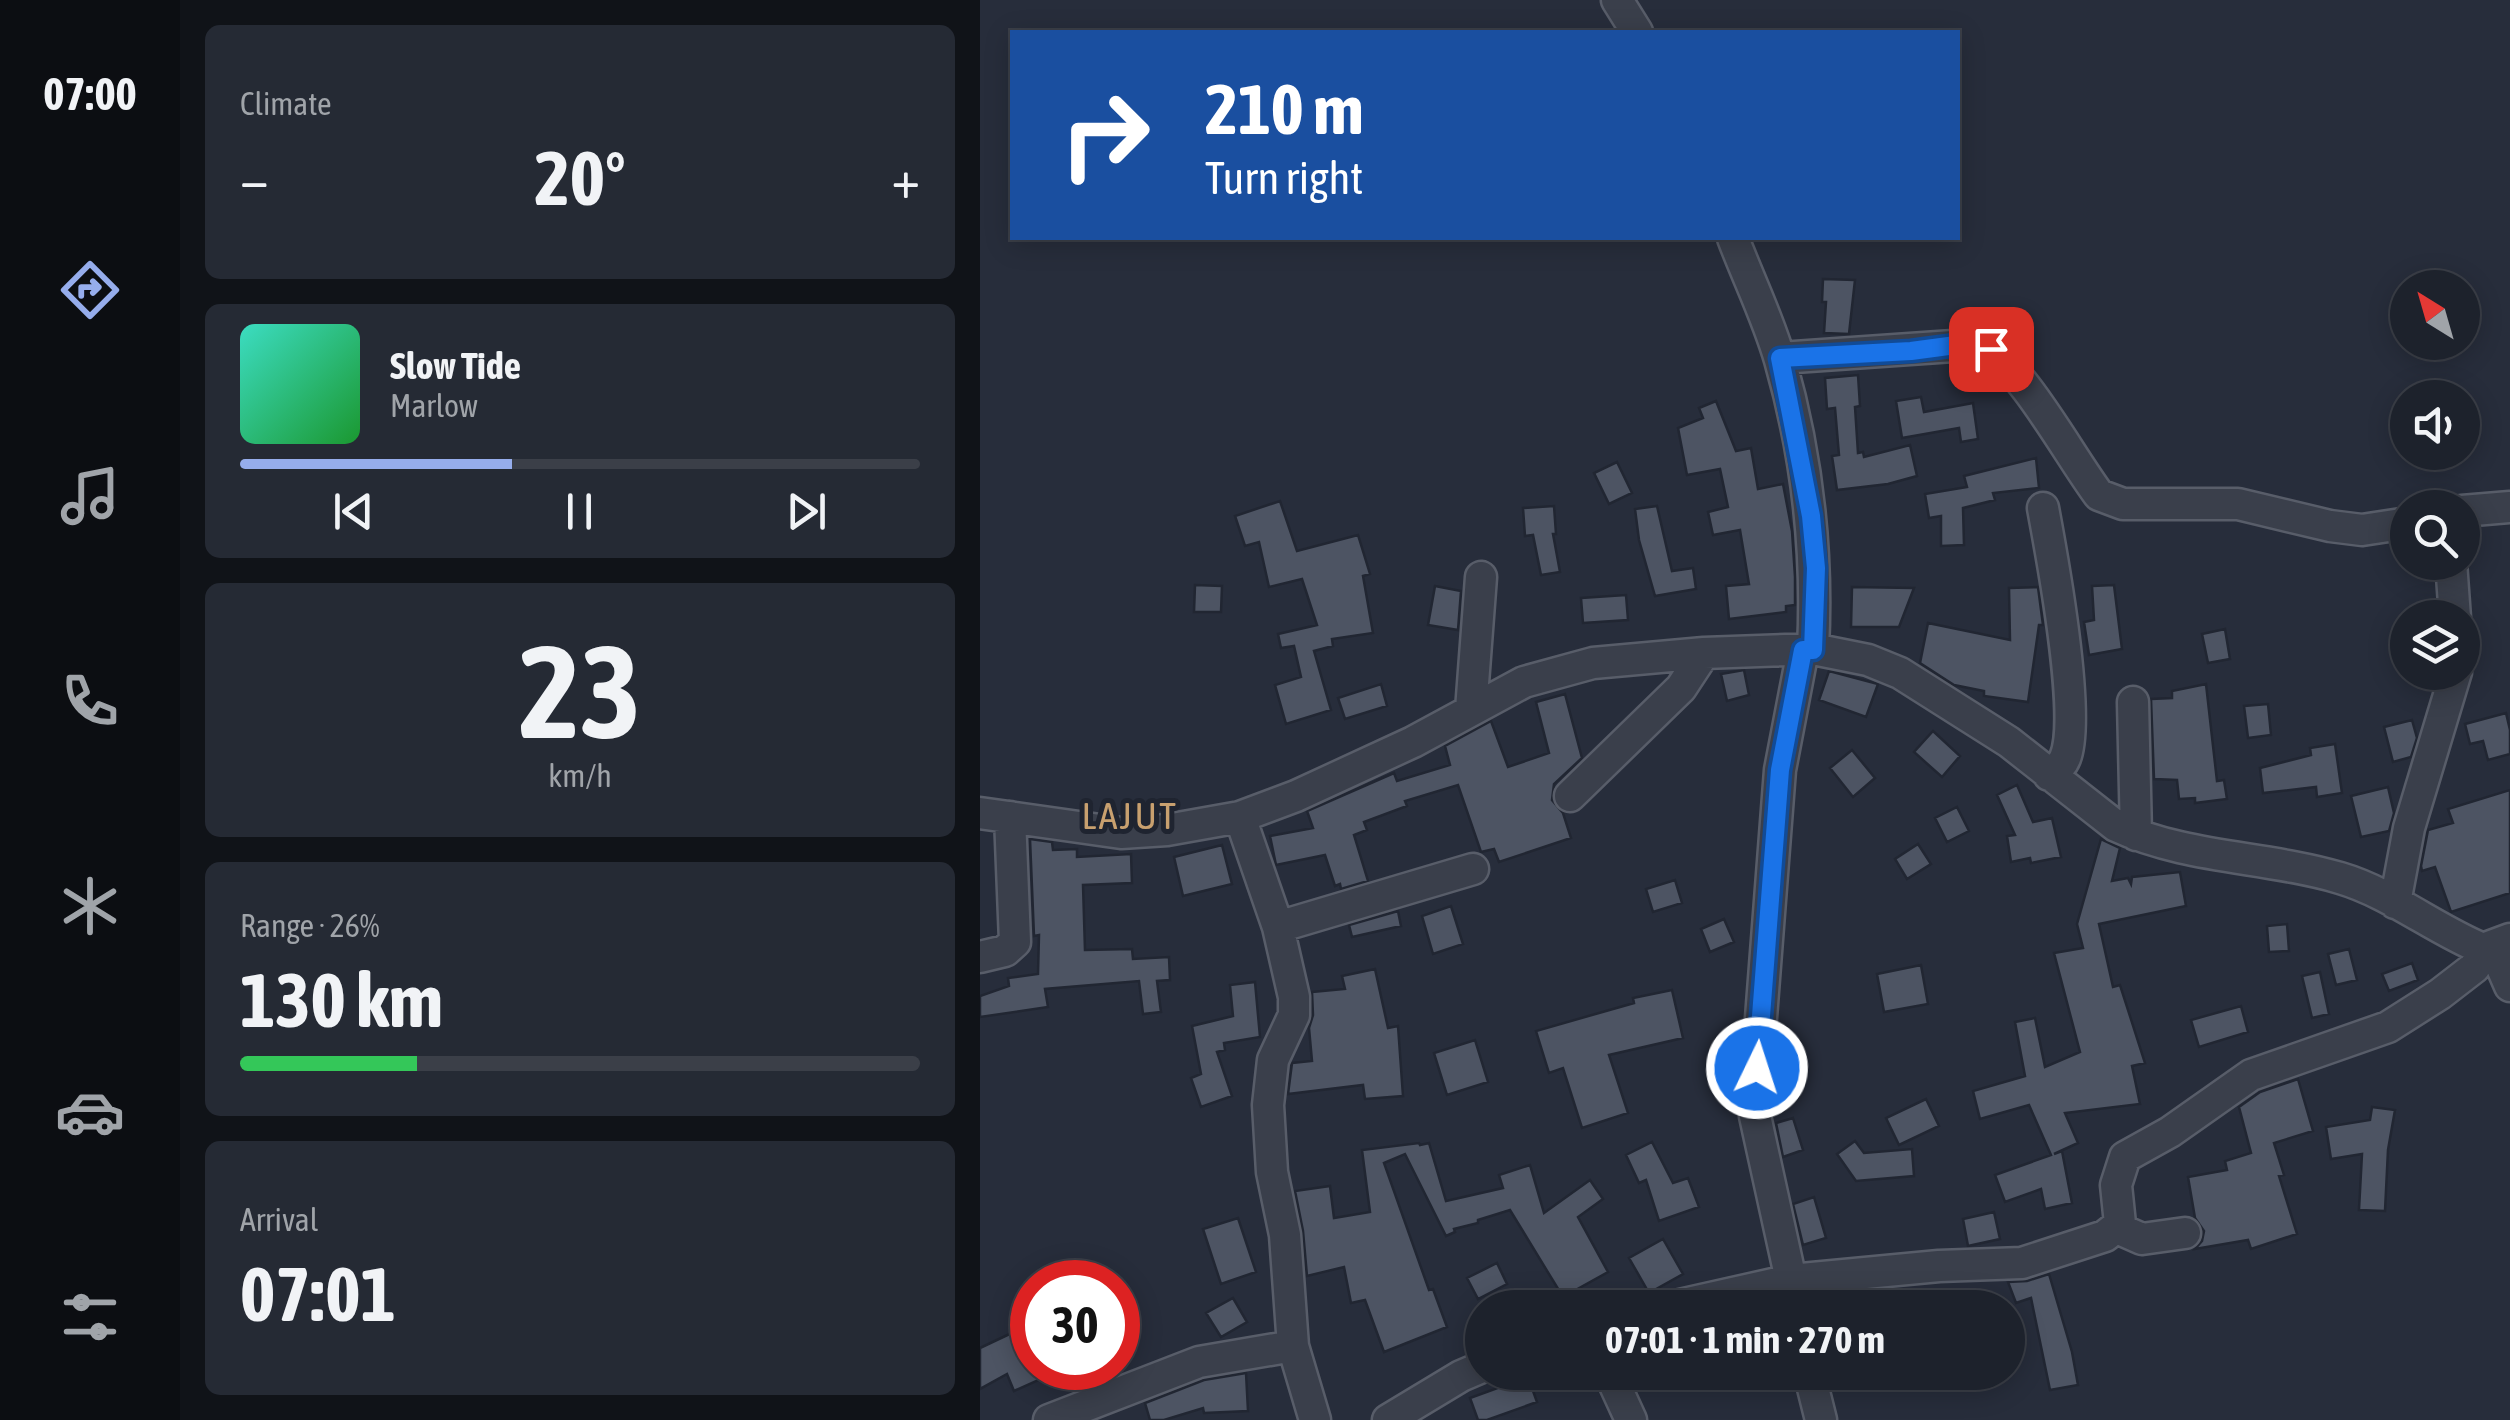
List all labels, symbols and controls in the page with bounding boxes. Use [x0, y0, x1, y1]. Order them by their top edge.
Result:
text: 07:00 [43, 68, 137, 120]
text: 210 m [1205, 69, 1364, 149]
icon: right [1040, 70, 1170, 200]
text: Climate [240, 85, 332, 122]
text: 20° [534, 135, 626, 221]
text: − [240, 147, 269, 210]
text: + [891, 147, 920, 210]
text: Turn right [1205, 152, 1363, 204]
icon: directions [55, 255, 125, 325]
north arrow [2390, 270, 2480, 360]
map controls [2390, 270, 2480, 690]
pin [1949, 307, 2034, 392]
icon: arrive [1964, 322, 2019, 377]
text: Slow Tide [390, 344, 521, 387]
button: sound [2390, 380, 2480, 470]
text: Marlow [390, 387, 478, 424]
icon: music [55, 461, 125, 531]
icon: previous [326, 484, 381, 539]
icon: pause [552, 484, 607, 539]
icon: next [779, 484, 834, 539]
button: search [2390, 490, 2480, 580]
button: layers [2390, 600, 2480, 690]
text: 23 [519, 617, 641, 766]
icon: phone [55, 666, 125, 736]
text: km/h [548, 757, 612, 794]
district label: LAJUT [1081, 794, 1179, 837]
icon: climate [55, 871, 125, 941]
text: Range · 26% [240, 907, 380, 944]
text: 130 km [240, 957, 443, 1043]
position arrow [1705, 1016, 1809, 1120]
icon: car [55, 1077, 125, 1147]
text: Arrival [240, 1201, 318, 1238]
text: 07:01 [240, 1251, 396, 1337]
speed limit sign: 30 [1010, 1260, 1140, 1390]
icon: filters [55, 1282, 125, 1352]
text: 07:01 · 1 min · 270 m [1605, 1318, 1885, 1361]

